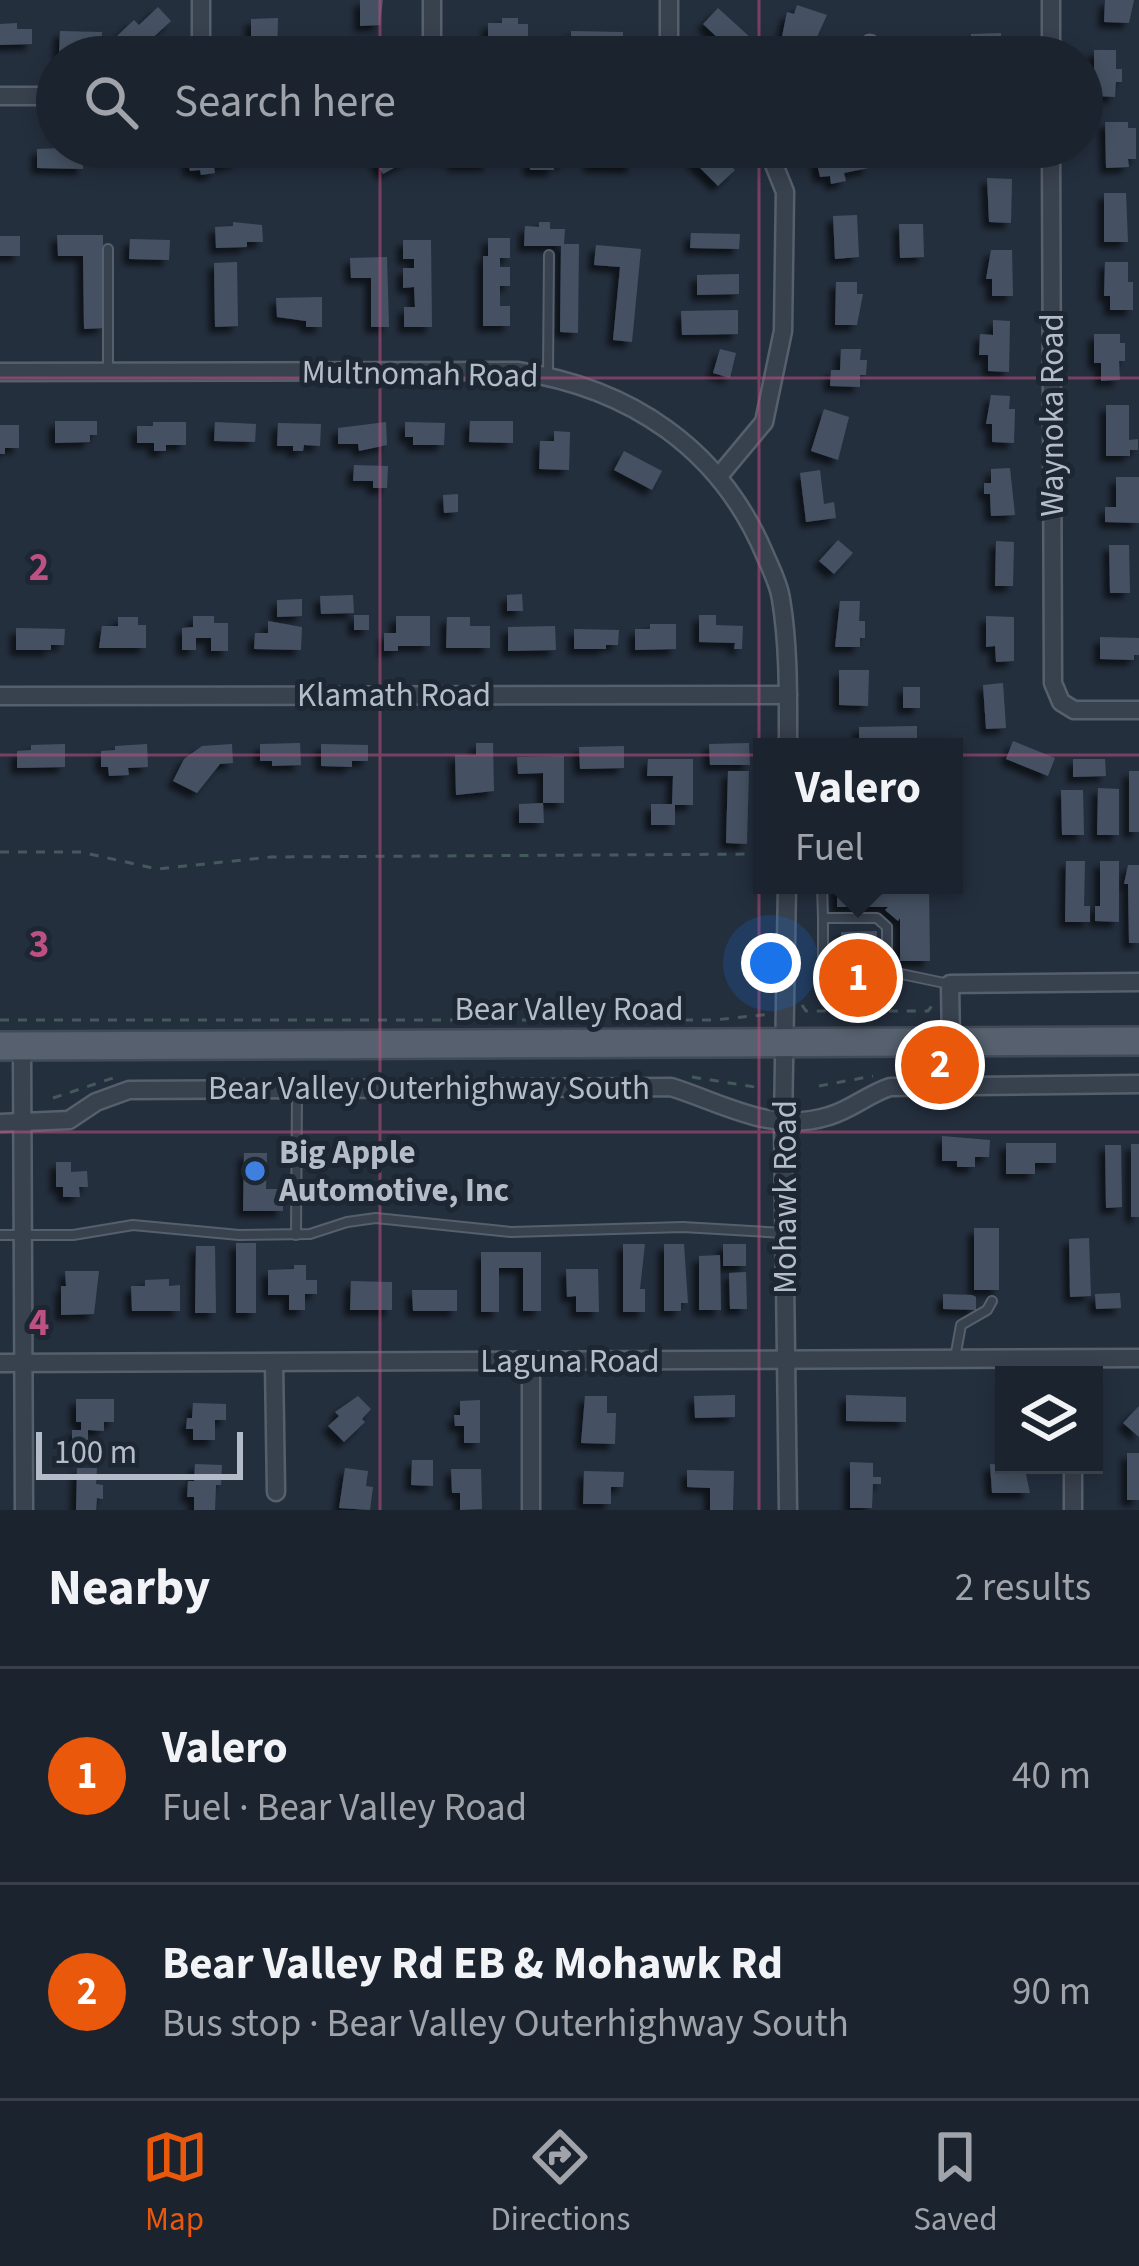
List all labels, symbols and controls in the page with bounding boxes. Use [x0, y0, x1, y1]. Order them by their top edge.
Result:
search box [36, 36, 1103, 168]
icon: search [78, 69, 144, 135]
text: Search here [174, 70, 396, 134]
street label: Waynoka Road [1029, 313, 1076, 517]
street label: Multnomah Road [301, 348, 539, 400]
text: 2 [29, 540, 49, 596]
street label: Klamath Road [297, 672, 491, 719]
popup [753, 738, 963, 894]
text: Valero [795, 756, 921, 820]
text: Fuel [795, 820, 864, 876]
text: 3 [29, 917, 49, 973]
your location [741, 933, 801, 993]
pin: 1 [819, 933, 897, 1023]
street label: Bear Valley Road [454, 986, 684, 1033]
pin: 2 [901, 1020, 979, 1110]
street label: Bear Valley Outerhighway South [208, 1065, 650, 1112]
street label: Mohawk Road [762, 1100, 809, 1294]
place label: Big Apple Automotive, Inc [278, 1129, 509, 1214]
marker: Big Apple Automotive, Inc [242, 1158, 268, 1184]
text: 4 [29, 1295, 49, 1351]
street label: Laguna Road [480, 1338, 660, 1385]
map controls [995, 1366, 1103, 1474]
button: layers [995, 1366, 1103, 1474]
scale bar [36, 1426, 243, 1479]
text: 100 m [54, 1429, 137, 1476]
text: Nearby [48, 1552, 210, 1624]
text: 2 results [955, 1560, 1091, 1616]
text: Valero [162, 1716, 288, 1780]
text: 1 [77, 1748, 97, 1804]
text: 40 m [1012, 1748, 1091, 1804]
text: Fuel · Bear Valley Road [162, 1780, 527, 1836]
text: Bear Valley Rd EB & Mohawk Rd [162, 1932, 783, 1996]
text: 2 [77, 1964, 97, 2020]
text: 90 m [1012, 1964, 1091, 2020]
text: Bus stop · Bear Valley Outerhighway South [162, 1996, 849, 2052]
tab: Map [142, 2124, 208, 2243]
tab: Directions [491, 2124, 630, 2243]
tab: Saved [913, 2124, 997, 2243]

